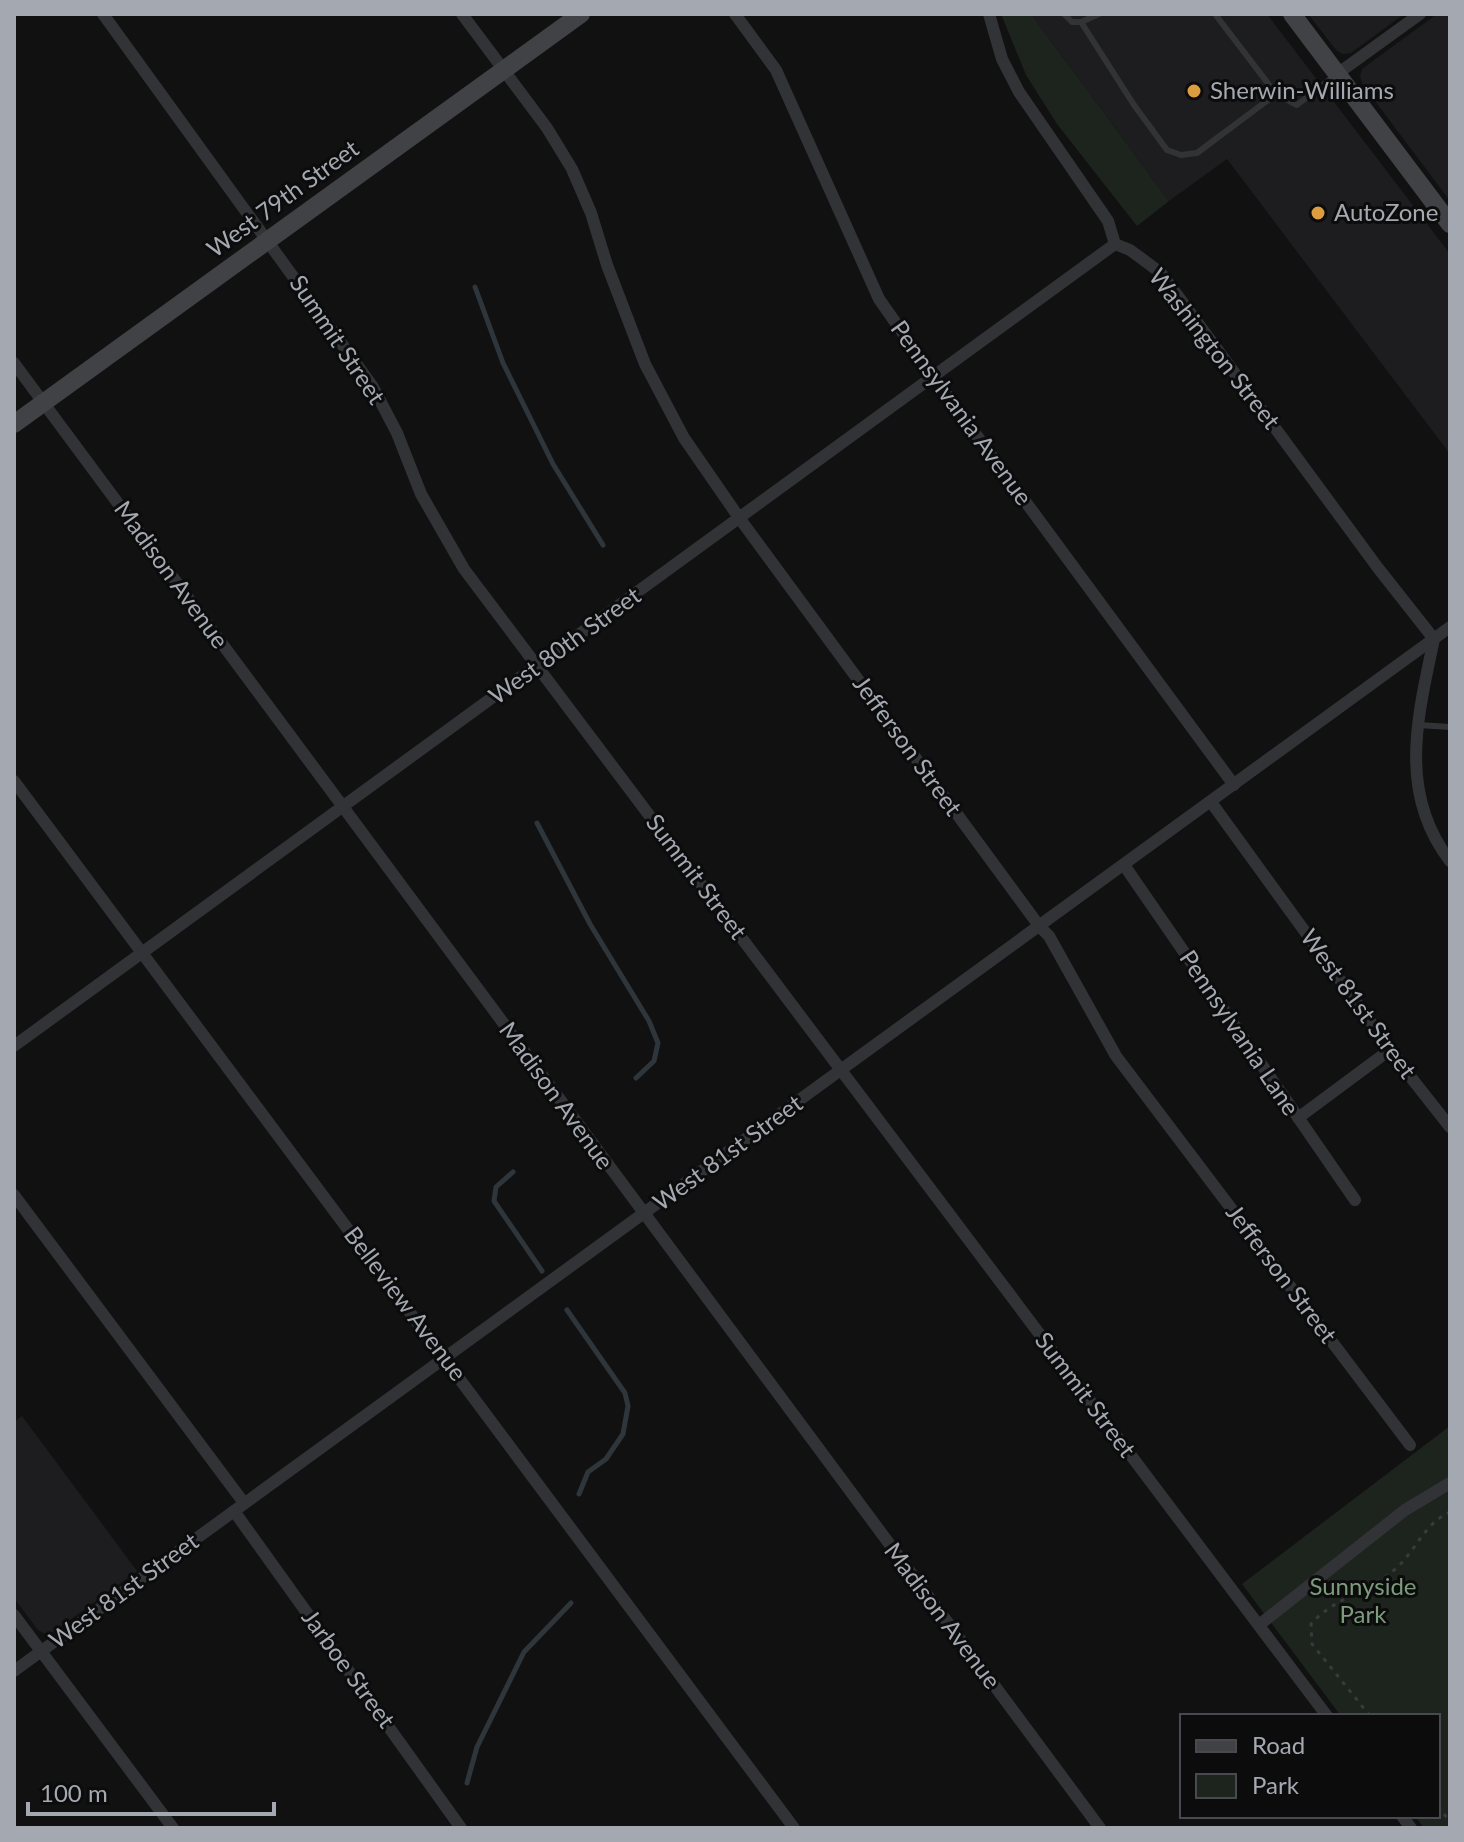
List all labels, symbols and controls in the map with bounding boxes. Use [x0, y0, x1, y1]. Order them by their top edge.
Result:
place label: Sherwin-Williams [1210, 75, 1394, 104]
marker: Sherwin-Williams [1185, 82, 1203, 100]
street label: West 79th Street [201, 133, 364, 263]
place label: AutoZone [1334, 197, 1438, 226]
marker: AutoZone [1309, 204, 1327, 222]
street label: Washington Street [1144, 262, 1287, 434]
street label: Summit Street [284, 269, 392, 410]
street label: Pennsylvania Avenue [885, 314, 1039, 510]
street label: Madison Avenue [109, 495, 235, 654]
street label: West 80th Street [483, 580, 646, 710]
street label: Jefferson Street [848, 669, 969, 821]
street label: Summit Street [641, 808, 754, 945]
street label: West 81st Street [1295, 923, 1423, 1084]
street label: Pennsylvania Lane [1174, 944, 1306, 1120]
street label: Madison Avenue [494, 1016, 620, 1175]
street label: West 81st Street [647, 1088, 808, 1216]
street label: Jefferson Street [1221, 1198, 1344, 1348]
street label: Belleview Avenue [339, 1220, 474, 1386]
street label: Summit Street [1030, 1326, 1143, 1463]
street label: West 81st Street [43, 1526, 204, 1654]
street label: Madison Avenue [879, 1536, 1008, 1694]
park label: Sunnyside Park [1309, 1571, 1417, 1628]
street label: Jarboe Street [297, 1603, 402, 1733]
legend [1180, 1714, 1440, 1818]
text: Road [1252, 1730, 1305, 1759]
scale bar [28, 1766, 274, 1816]
text: Park [1252, 1770, 1300, 1799]
text: 100 m [40, 1778, 108, 1807]

